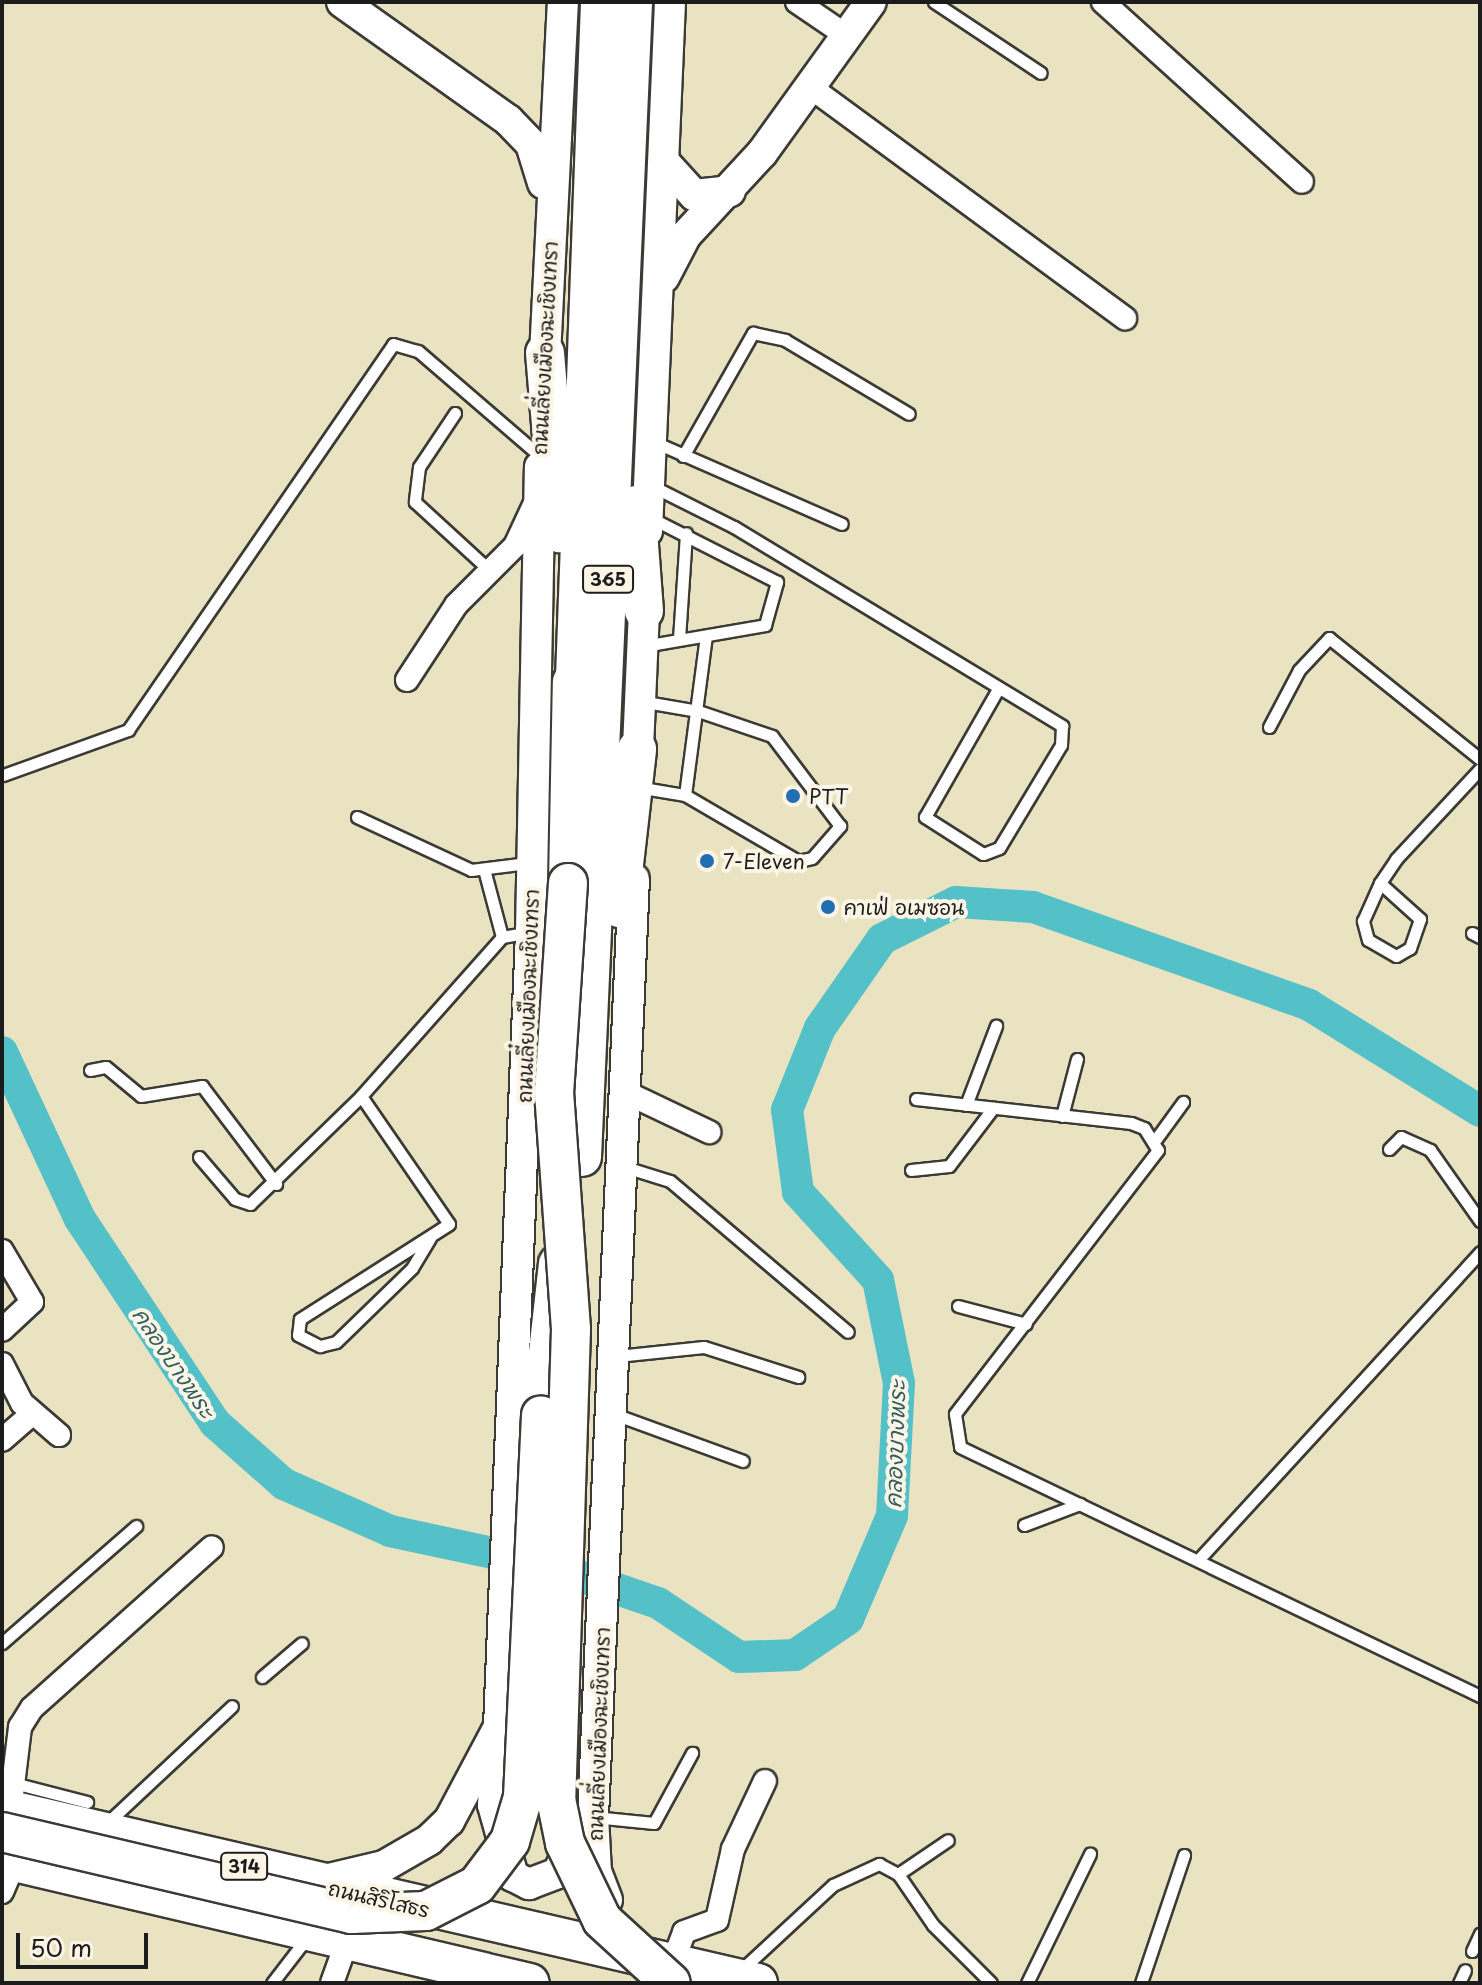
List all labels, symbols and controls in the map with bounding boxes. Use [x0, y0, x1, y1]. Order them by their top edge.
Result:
street label: ถนนเลี่ยงเมืองฉะเชิงเทรา [527, 240, 563, 456]
road number: 365 [582, 565, 634, 593]
place label: PTT [809, 784, 848, 808]
marker: PTT [784, 787, 802, 805]
place label: 7-Eleven [723, 849, 805, 873]
marker: 7-Eleven [698, 852, 716, 870]
street label: ถนนเลี่ยงเมืองฉะเชิงเทรา [512, 889, 544, 1103]
place label: คาเฟ่ อเมซอน [844, 895, 964, 919]
marker: คาเฟ่ อเมซอน [819, 898, 837, 916]
water label: คลองบางพระ [128, 1302, 222, 1422]
water label: คลองบางพระ [879, 1380, 909, 1508]
street label: ถนนเลี่ยงเมืองฉะเชิงเทรา [583, 1627, 615, 1841]
road number: 314 [220, 1852, 268, 1880]
street label: ถนนสิริโสธร [326, 1876, 432, 1922]
scale bar [20, 1917, 152, 1967]
text: 50 m [30, 1929, 92, 1965]

